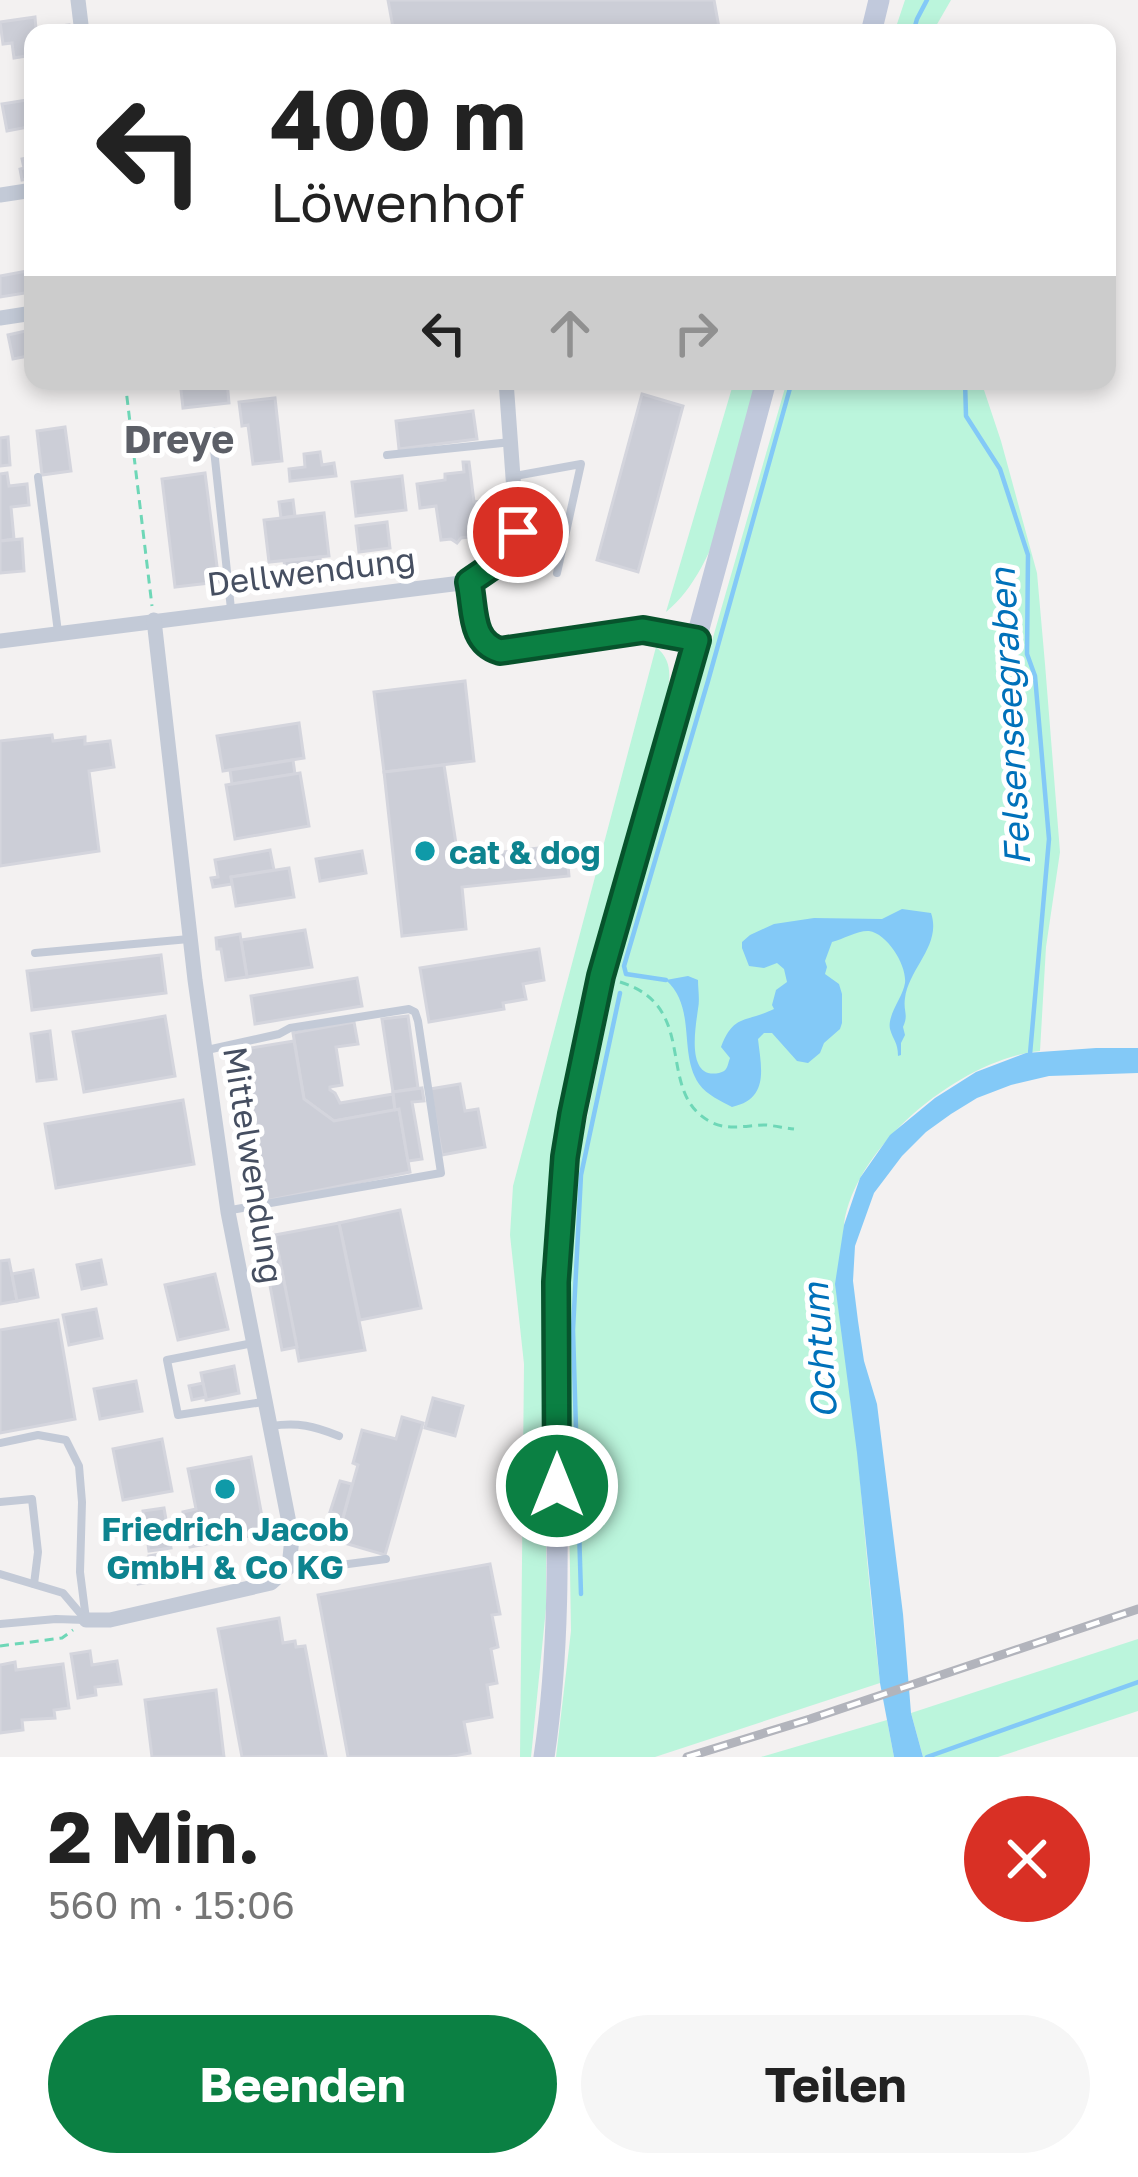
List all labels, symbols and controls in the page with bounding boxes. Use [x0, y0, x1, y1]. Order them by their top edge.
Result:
text: 400 m [270, 68, 526, 168]
icon: left [72, 72, 228, 228]
text: Löwenhof [270, 169, 525, 234]
icon: left [411, 300, 477, 366]
icon: ahead [537, 300, 603, 366]
icon: right [663, 300, 729, 366]
district label: Dreye [124, 415, 234, 462]
pin [467, 481, 569, 583]
icon: arrive [485, 499, 551, 565]
street label: Dellwendung [205, 539, 417, 603]
water label: Felsenseegraben [980, 565, 1038, 867]
place label: cat & dog [449, 832, 601, 871]
marker: cat & dog [412, 838, 438, 864]
street label: Mittelwendung [216, 1044, 292, 1286]
water label: Ochtum [793, 1279, 845, 1420]
position arrow [494, 1423, 620, 1549]
marker: Friedrich Jacob GmbH & Co KG [212, 1476, 238, 1502]
place label: Friedrich Jacob GmbH & Co KG [101, 1509, 349, 1586]
text: 2 Min. [48, 1792, 260, 1879]
button: close [964, 1796, 1090, 1922]
text: 560 m · 15:06 [48, 1881, 295, 1928]
button: Beenden [48, 2015, 557, 2153]
button: Teilen [581, 2015, 1090, 2153]

